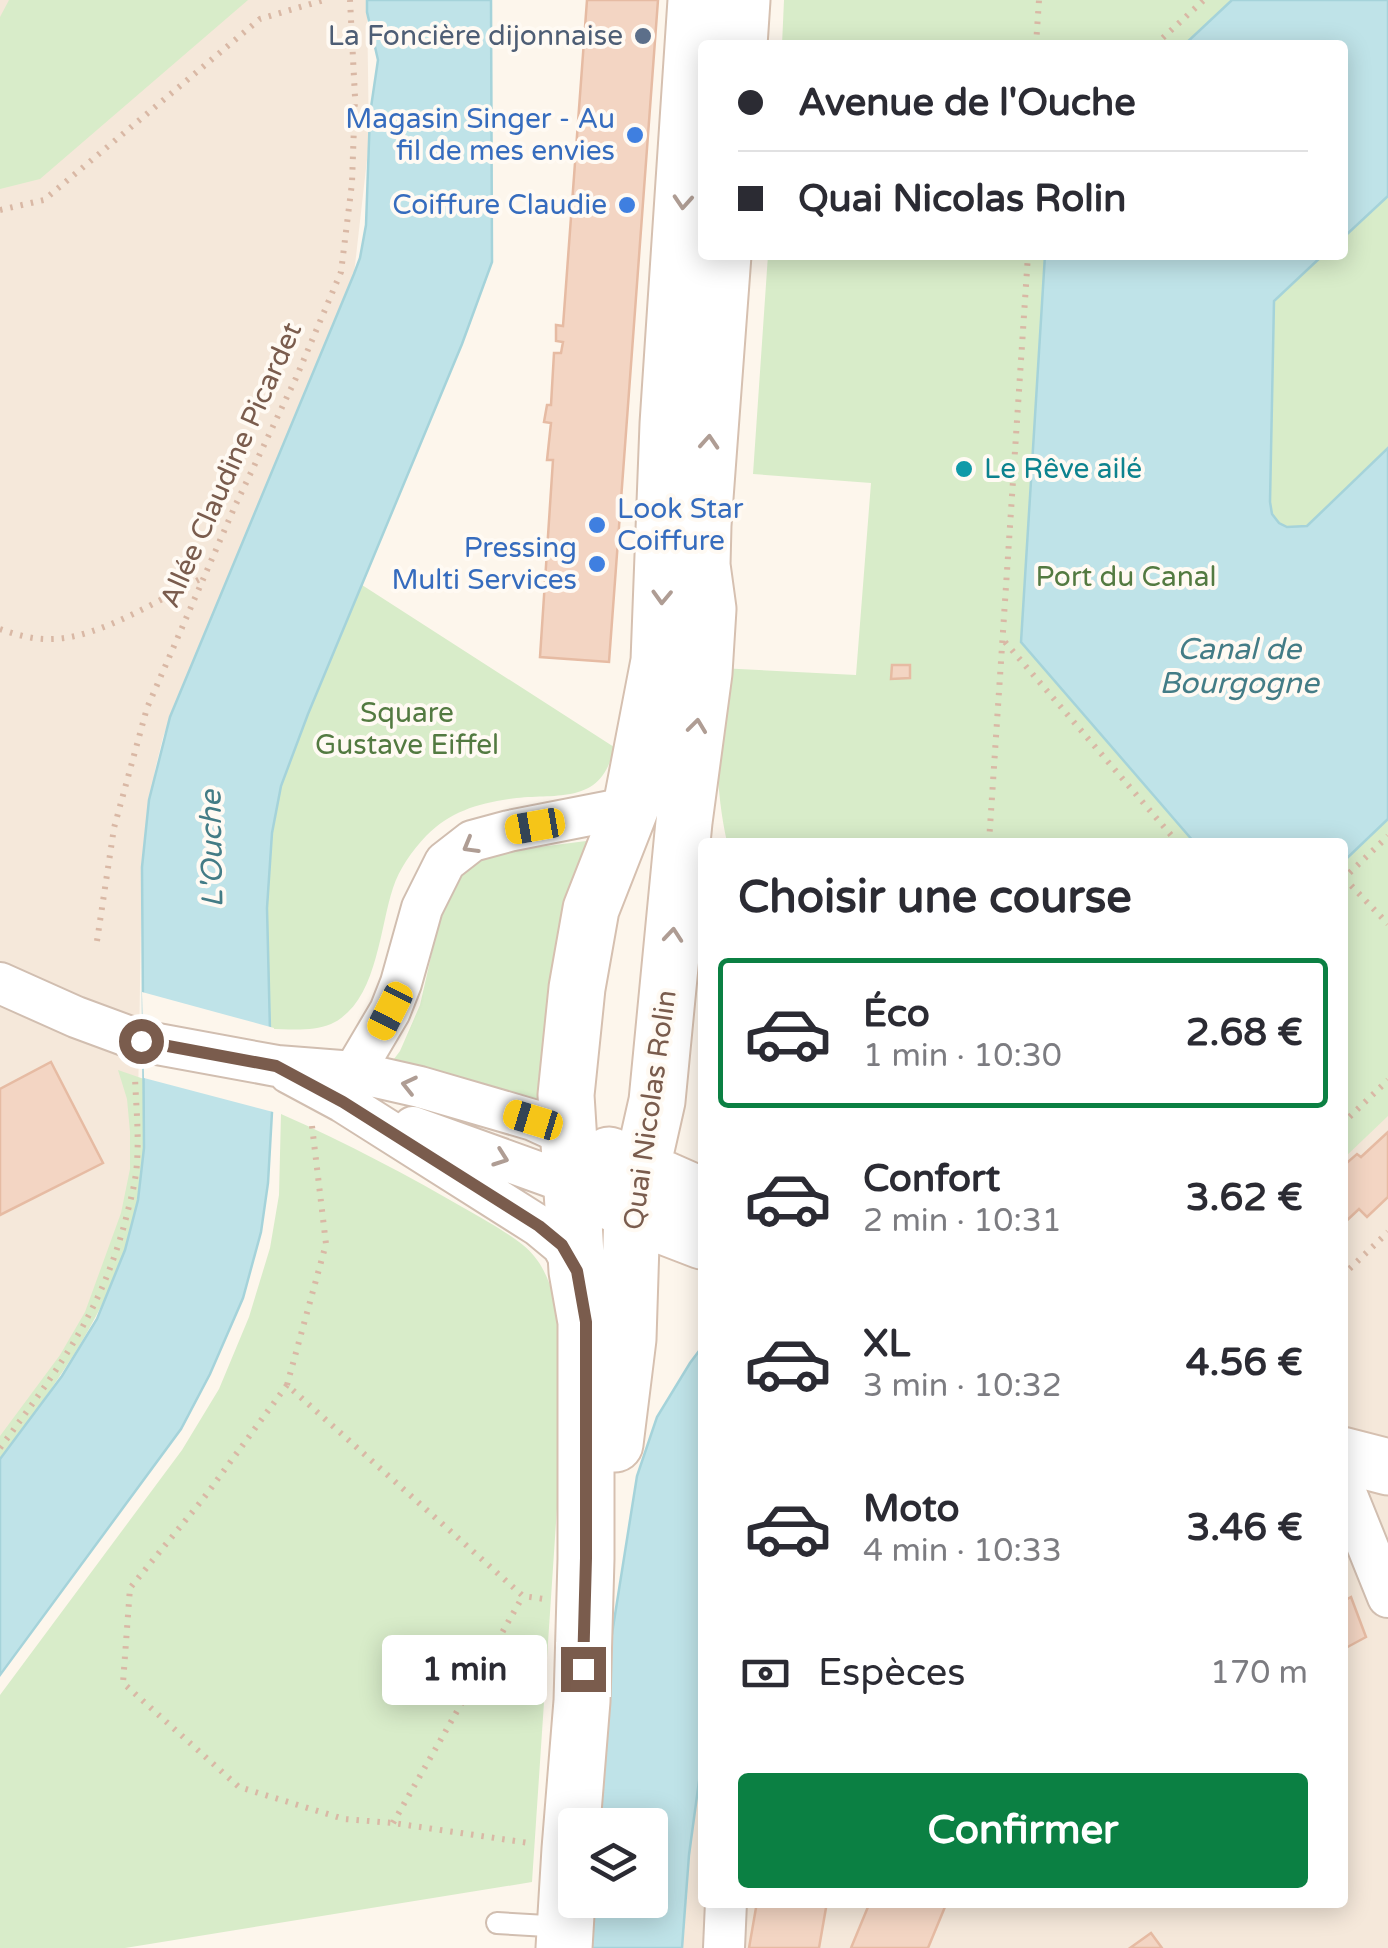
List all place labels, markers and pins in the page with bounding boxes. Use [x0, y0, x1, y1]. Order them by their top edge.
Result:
place label: La Foncière dijonnaise [328, 19, 623, 53]
marker: La Foncière dijonnaise [632, 25, 654, 47]
place label: Magasin Singer - Au fil de mes envies [345, 102, 615, 168]
marker: Magasin Singer - Au fil de mes envies [624, 124, 646, 146]
place label: Coiffure Claudie [392, 188, 607, 222]
marker: Coiffure Claudie [616, 194, 638, 216]
place label: Le Rêve ailé [984, 452, 1142, 486]
marker: Le Rêve ailé [953, 458, 975, 480]
place label: Look Star Coiffure [617, 492, 744, 558]
marker: Look Star Coiffure [586, 514, 608, 536]
place label: Pressing Multi Services [392, 531, 577, 597]
marker: Pressing Multi Services [586, 553, 608, 575]

